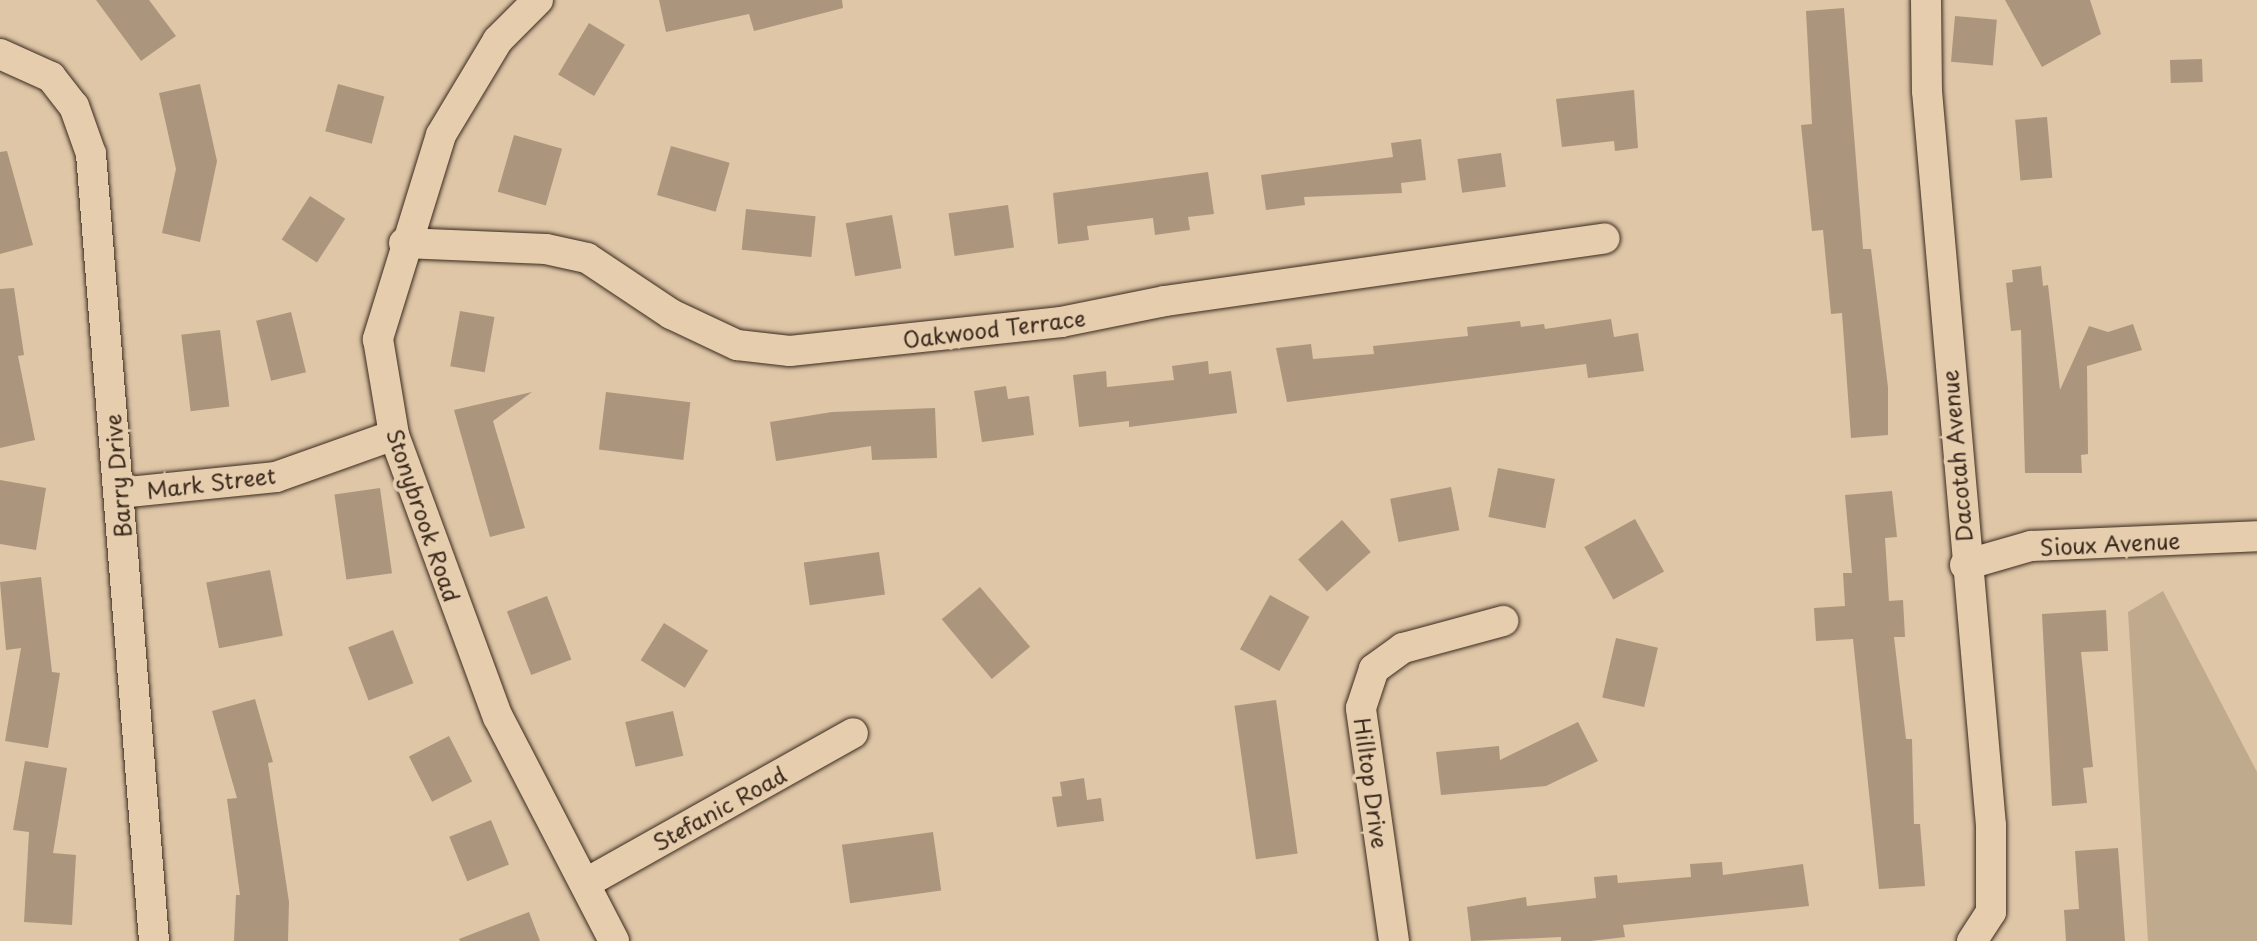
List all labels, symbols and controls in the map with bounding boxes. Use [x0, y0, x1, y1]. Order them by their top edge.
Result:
street label: Oakwood Terrace [901, 304, 1087, 352]
street label: Dacotah Avenue [1935, 368, 1977, 544]
street label: Barry Drive [98, 413, 136, 539]
street label: Stonybrook Road [382, 425, 466, 605]
street label: Mark Street [145, 461, 277, 503]
street label: Sioux Avenue [2039, 526, 2181, 560]
street label: Hilltop Drive [1350, 715, 1394, 851]
street label: Stefanic Road [648, 761, 790, 855]

